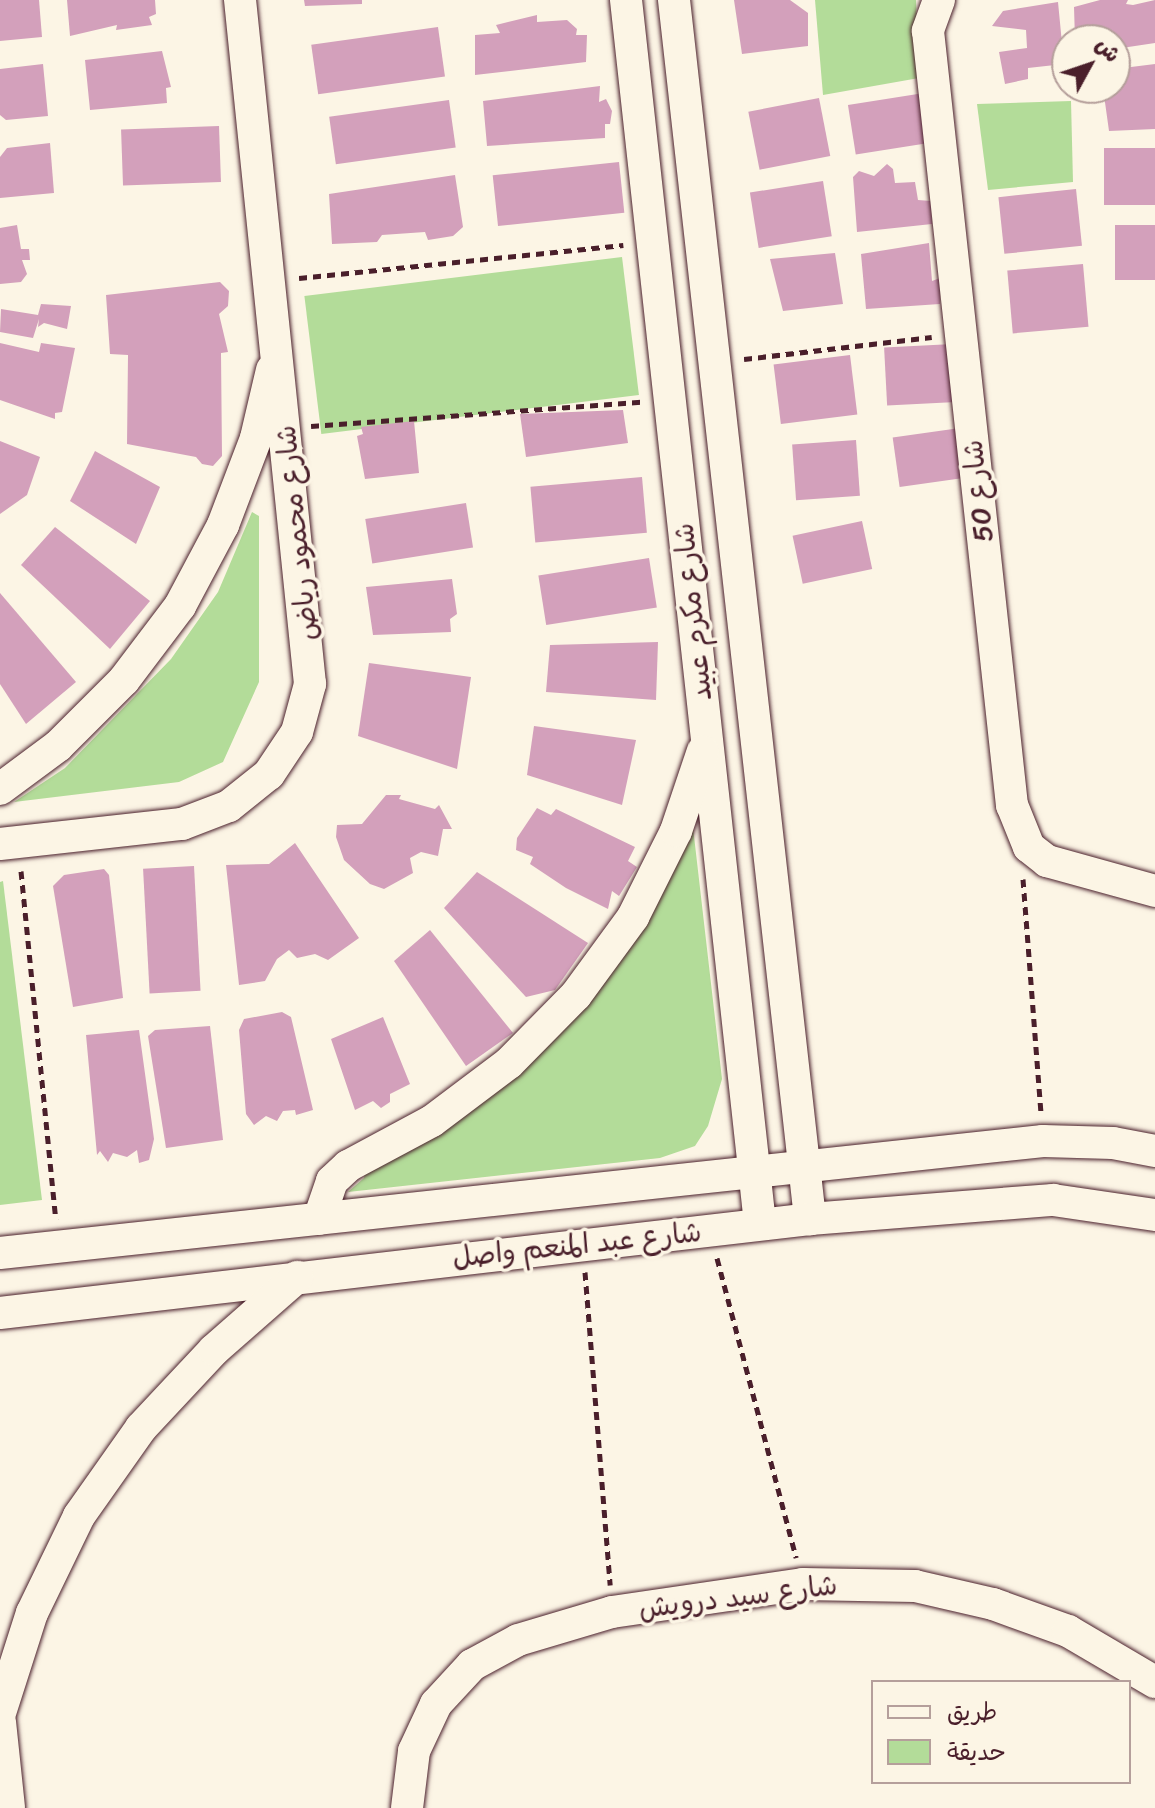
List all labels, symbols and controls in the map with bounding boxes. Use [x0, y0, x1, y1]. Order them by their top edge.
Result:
north arrow [1051, 24, 1131, 104]
text: ش [1086, 28, 1131, 71]
street label: شارع محمود رياض [269, 424, 325, 642]
street label: شارع 50 [956, 438, 1000, 544]
street label: شارع مكرم عبيد [667, 522, 719, 702]
street label: شارع عبد المنعم واصل [451, 1215, 703, 1275]
street label: شارع سيد درويش [637, 1568, 839, 1626]
legend [871, 1680, 1131, 1784]
text: طريق [947, 1691, 997, 1733]
text: حديقة [947, 1731, 1006, 1773]

